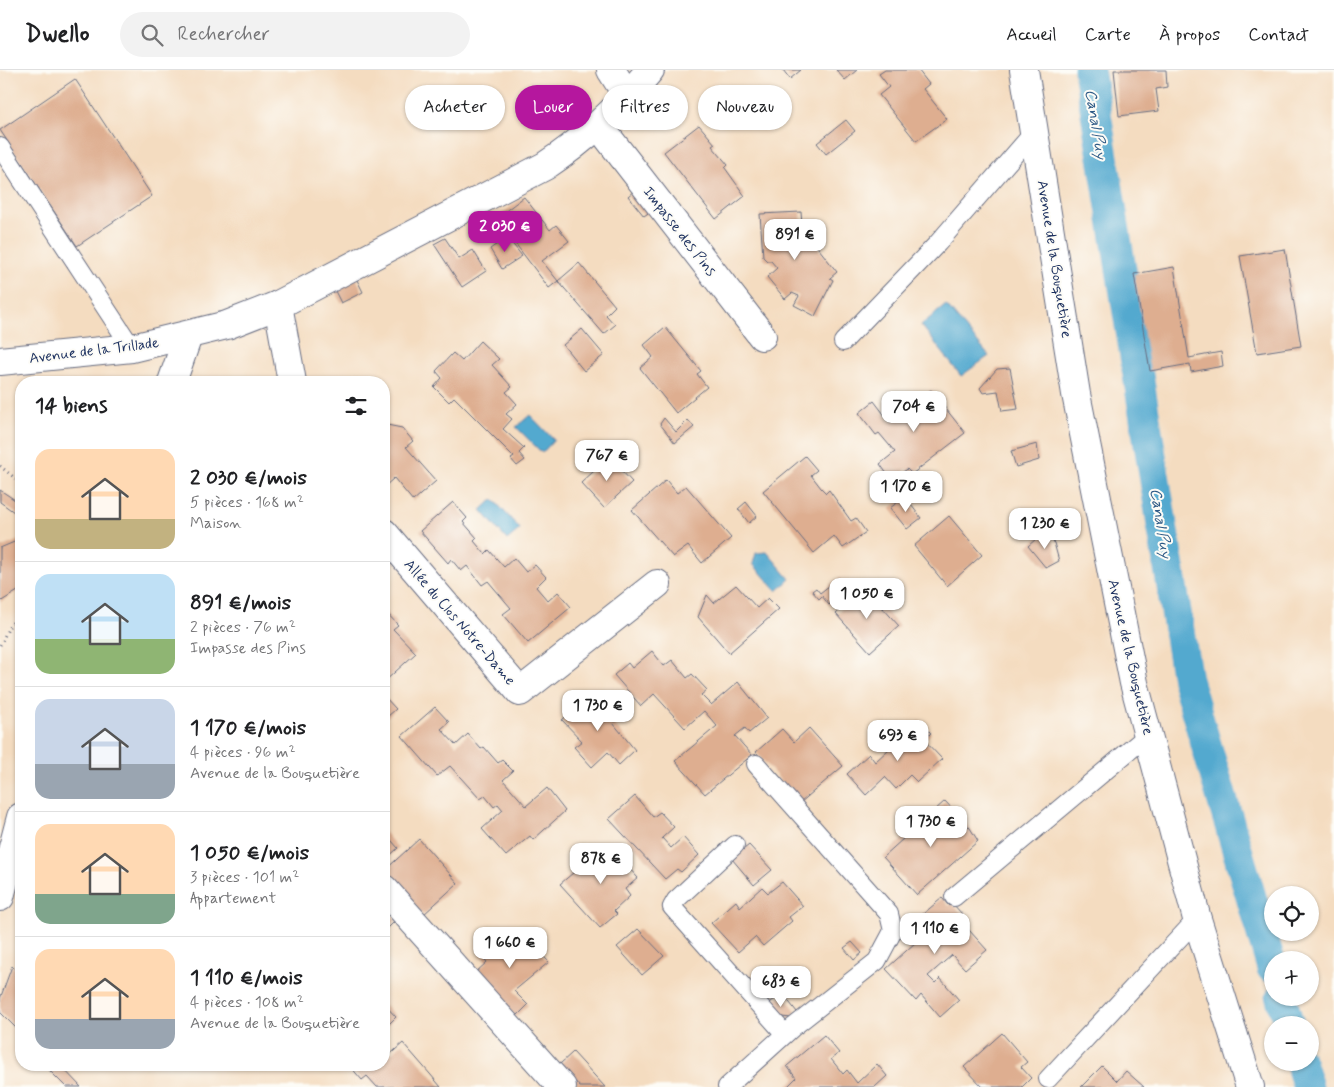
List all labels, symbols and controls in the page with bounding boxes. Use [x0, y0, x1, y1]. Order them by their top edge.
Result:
search box [120, 12, 470, 57]
text: Dwello [25, 19, 90, 50]
icon: search [138, 21, 166, 49]
text: Rechercher [178, 22, 270, 47]
text: Accueil [1006, 23, 1057, 47]
text: Carte [1085, 23, 1131, 47]
text: À propos [1159, 23, 1220, 47]
text: Contact [1248, 23, 1309, 47]
chip: Acheter [405, 85, 505, 130]
chip: Louer [515, 85, 592, 130]
chip: Filtres [602, 85, 688, 130]
chip: Nouveau [698, 85, 792, 130]
water label: Canal Puy [1080, 88, 1112, 162]
street label: Avenue de la Bouquetière [1032, 179, 1076, 339]
street label: Impasse des Pins [638, 183, 721, 281]
pin: 2 030 € [459, 210, 551, 253]
text: 2 030 € [479, 216, 531, 237]
pin: 891 € [760, 218, 830, 261]
text: 891 € [775, 224, 815, 245]
street label: Avenue de la Trillade [28, 333, 160, 369]
pin: 704 € [879, 390, 949, 433]
text: 14 biens [35, 392, 107, 420]
icon: filters [342, 392, 370, 420]
text: 704 € [892, 396, 936, 417]
pin: 767 € [572, 440, 642, 482]
text: 767 € [586, 445, 628, 466]
text: 2 030 €/mois [190, 464, 307, 492]
icon: home [75, 469, 135, 529]
pin: 1 170 € [860, 470, 952, 513]
text: 1 170 € [880, 476, 932, 497]
water label: Canal Puy [1145, 487, 1177, 561]
text: 5 pièces · 168 m² [190, 492, 304, 513]
pin: 1 230 € [999, 508, 1091, 550]
text: Maison [190, 513, 242, 534]
text: 1 230 € [1020, 513, 1070, 534]
street label: Allée du Clos Notre-Dame [399, 555, 520, 690]
street label: Avenue de la Bouquetière [1102, 577, 1158, 737]
pin: 1 050 € [821, 578, 913, 620]
text: 1 050 € [840, 583, 894, 604]
text: 891 €/mois [190, 589, 291, 617]
icon: home [75, 594, 135, 654]
text: 2 pièces · 76 m² [190, 617, 296, 638]
text: Impasse des Pins [190, 638, 306, 659]
pin: 1 730 € [552, 690, 644, 732]
text: 1 730 € [573, 695, 623, 716]
text: 1 170 €/mois [190, 714, 306, 742]
icon: home [75, 719, 135, 779]
pin: 693 € [863, 720, 933, 762]
text: 693 € [878, 725, 918, 746]
text: 4 pièces · 96 m² [190, 742, 296, 763]
text: Avenue de la Bouquetière [190, 763, 360, 784]
pin: 1 730 € [885, 806, 977, 848]
text: 1 730 € [906, 811, 956, 832]
text: 1 050 €/mois [190, 839, 309, 867]
pin: 878 € [566, 842, 636, 885]
icon: home [75, 844, 135, 904]
text: 878 € [581, 848, 621, 869]
text: 3 pièces · 101 m² [190, 867, 299, 888]
map controls [1264, 886, 1319, 1071]
button: locate [1264, 886, 1319, 941]
text: Appartement [190, 888, 276, 909]
pin: 1 110 € [889, 912, 981, 955]
text: 1 110 € [911, 918, 959, 939]
pin: 1 660 € [464, 926, 556, 969]
text: 1 660 € [484, 932, 536, 953]
button: + [1264, 951, 1319, 1006]
text: 1 110 €/mois [190, 964, 303, 992]
pin: 683 € [746, 966, 816, 1008]
icon: home [75, 969, 135, 1029]
text: 683 € [762, 971, 800, 992]
text: 4 pièces · 108 m² [190, 992, 304, 1013]
text: Avenue de la Bouquetière [190, 1013, 360, 1034]
button: − [1264, 1016, 1319, 1071]

